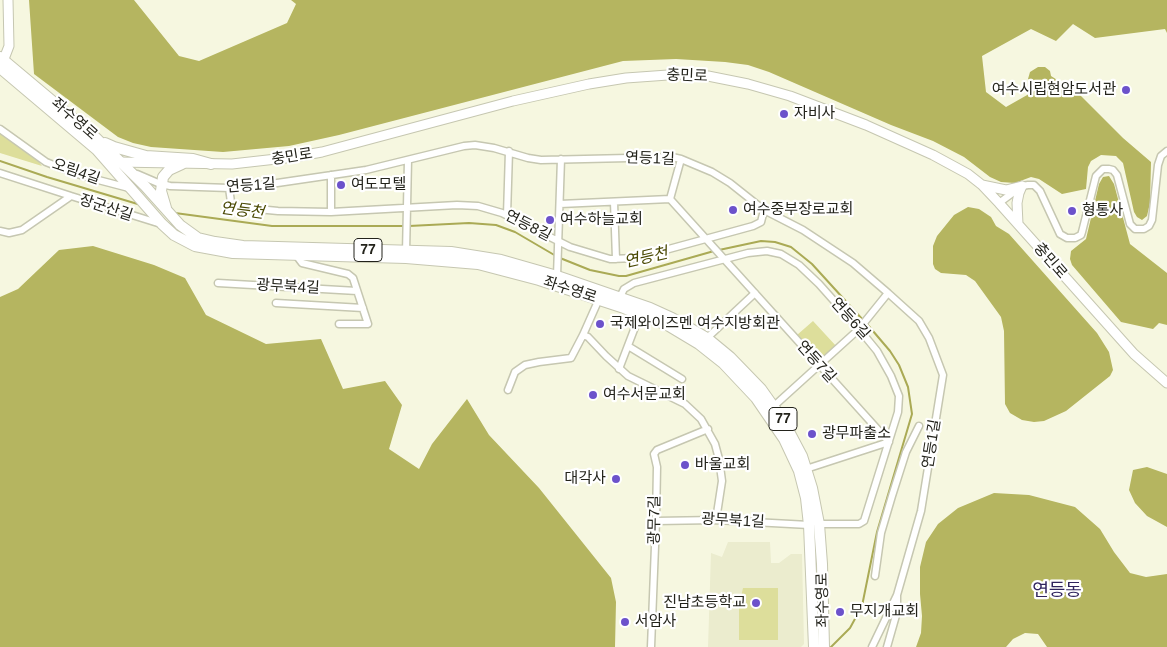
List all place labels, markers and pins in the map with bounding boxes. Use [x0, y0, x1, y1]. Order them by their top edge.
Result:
place label: 여수시립현암도서관 [992, 81, 1116, 99]
marker: 여수시립현암도서관 [1120, 84, 1132, 96]
place label: 자비사 [794, 105, 835, 123]
marker: 자비사 [778, 108, 790, 120]
place label: 여도모텔 [351, 176, 406, 194]
marker: 여도모텔 [335, 179, 347, 191]
place label: 여수중부장로교회 [743, 201, 853, 219]
place label: 형통사 [1082, 202, 1123, 220]
marker: 여수중부장로교회 [727, 204, 739, 216]
marker: 형통사 [1066, 205, 1078, 217]
place label: 여수하늘교회 [560, 211, 643, 229]
marker: 여수하늘교회 [544, 214, 556, 226]
place label: 국제와이즈멘 여수지방회관 [610, 315, 780, 333]
marker: 국제와이즈멘 여수지방회관 [594, 318, 606, 330]
place label: 여수서문교회 [603, 386, 686, 404]
marker: 여수서문교회 [587, 389, 599, 401]
place label: 광무파출소 [822, 425, 891, 443]
marker: 광무파출소 [806, 428, 818, 440]
place label: 바울교회 [695, 456, 750, 474]
marker: 바울교회 [679, 459, 691, 471]
place label: 대각사 [565, 470, 606, 488]
marker: 대각사 [610, 473, 622, 485]
place label: 진남초등학교 [663, 594, 746, 612]
marker: 진남초등학교 [750, 597, 762, 609]
place label: 무지개교회 [850, 603, 919, 621]
marker: 무지개교회 [834, 606, 846, 618]
place label: 서암사 [635, 613, 676, 631]
marker: 서암사 [619, 616, 631, 628]

